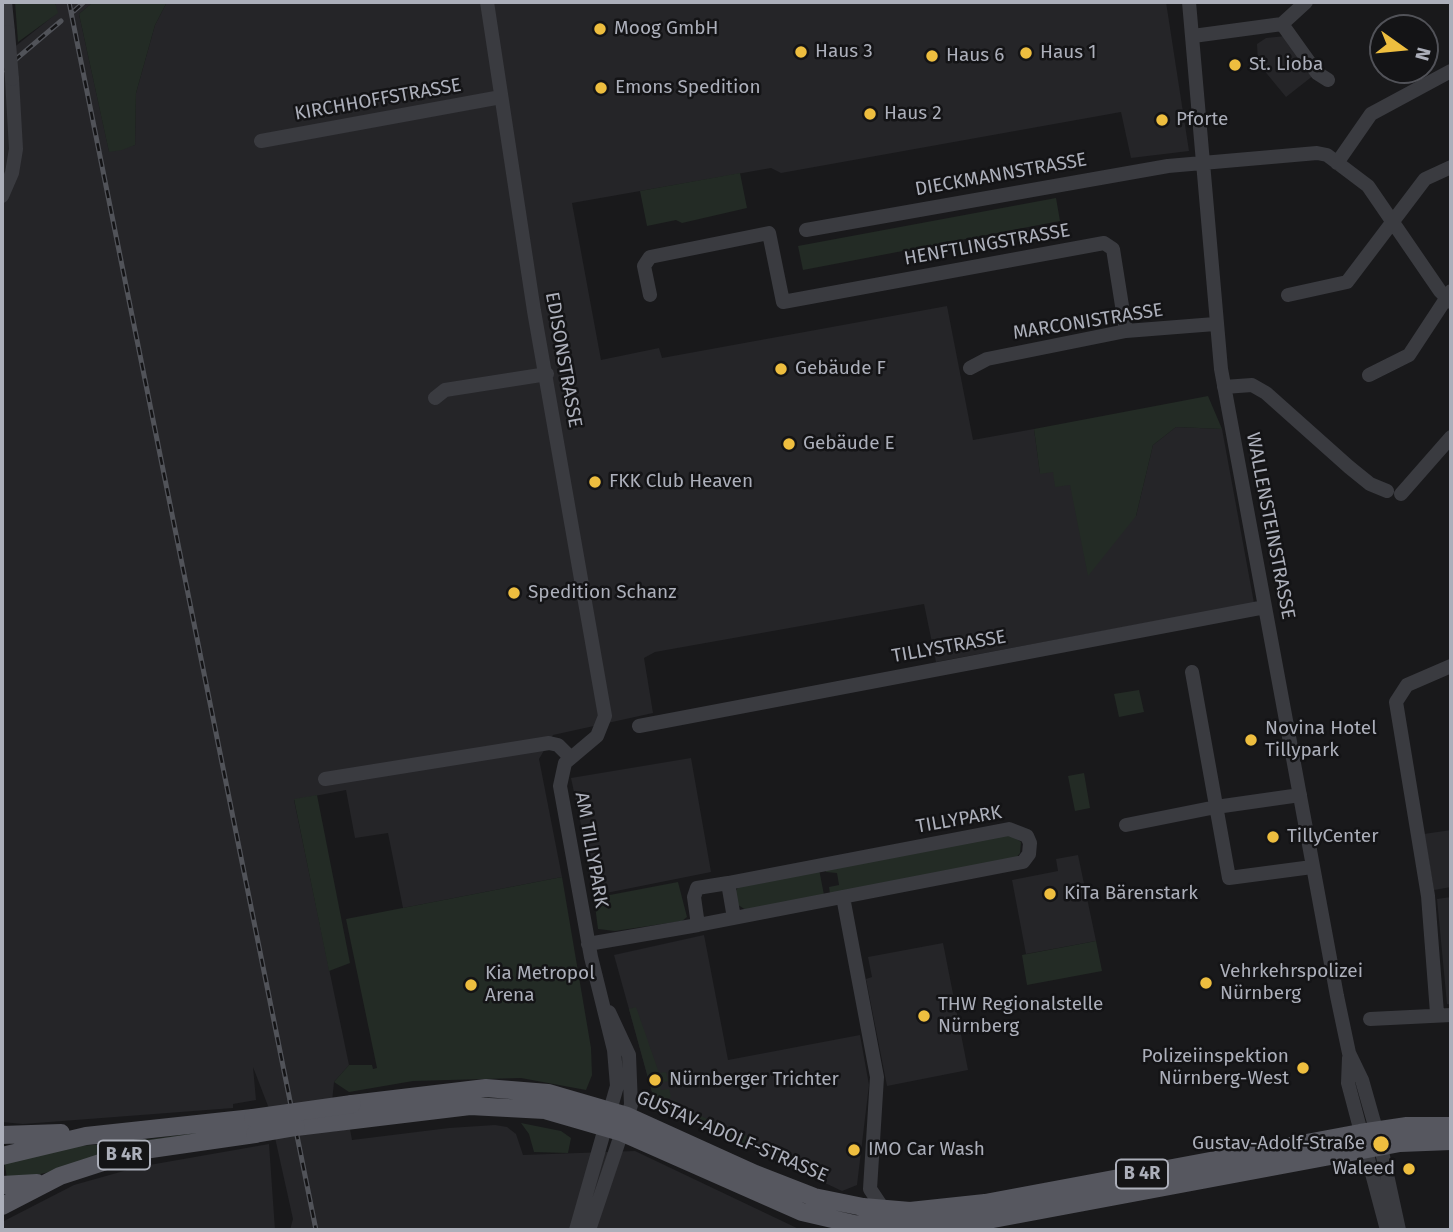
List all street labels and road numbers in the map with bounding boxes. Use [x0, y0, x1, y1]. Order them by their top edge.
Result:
street label: KIRCHHOFFSTRASSE [293, 74, 463, 126]
street label: DIECKMANNSTRASSE [913, 149, 1089, 201]
street label: HENFTLINGSTRASSE [902, 219, 1072, 271]
street label: EDISONSTRASSE [540, 290, 586, 430]
street label: MARCONISTRASSE [1011, 299, 1165, 345]
street label: WALLENSTEINSTRASSE [1241, 431, 1299, 621]
street label: TILLYSTRASSE [890, 626, 1008, 668]
street label: AM TILLYPARK [570, 790, 612, 910]
street label: TILLYPARK [914, 801, 1004, 839]
street label: GUSTAV-ADOLF-STRASSE [633, 1086, 831, 1188]
road number: B 4R [98, 1140, 150, 1170]
road number: B 4R [1116, 1160, 1168, 1189]

